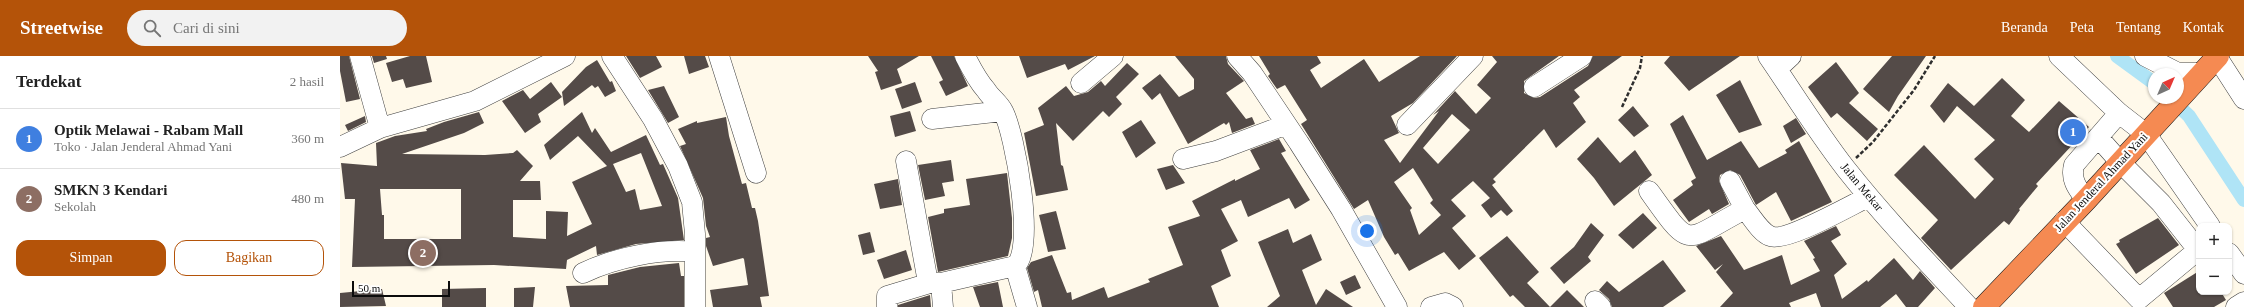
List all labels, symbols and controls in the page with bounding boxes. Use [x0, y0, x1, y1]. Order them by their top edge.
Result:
search box [127, 10, 407, 46]
text: Streetwise [20, 17, 103, 38]
icon: search [141, 17, 163, 39]
text: Cari di sini [173, 20, 240, 36]
text: Beranda [2001, 20, 2048, 35]
text: Peta [2070, 20, 2094, 35]
text: Tentang [2116, 20, 2161, 35]
text: Kontak [2183, 20, 2224, 35]
north arrow [2148, 68, 2184, 104]
text: Terdekat [16, 72, 82, 91]
text: 2 hasil [290, 74, 324, 89]
pin: 1 [2060, 117, 2086, 147]
text: Optik Melawai - Rabam Mall [54, 122, 243, 138]
street label: Jalan Jenderal Ahmad Yani [2052, 129, 2151, 234]
text: 1 [26, 131, 32, 146]
text: 360 m [291, 131, 324, 146]
text: Toko · Jalan Jenderal Ahmad Yani [54, 139, 232, 154]
street label: Jalan Mekar [1838, 160, 1886, 214]
text: SMKN 3 Kendari [54, 182, 167, 198]
text: 2 [26, 191, 32, 206]
text: 480 m [291, 191, 324, 206]
text: Sekolah [54, 199, 96, 214]
your location [1357, 221, 1377, 241]
map controls [2196, 223, 2232, 295]
button: + [2196, 223, 2232, 259]
pin: 2 [410, 238, 436, 268]
button: Simpan [16, 240, 166, 276]
button: Bagikan [174, 240, 324, 276]
button: − [2196, 259, 2232, 295]
scale bar [352, 279, 450, 298]
text: 50 m [358, 282, 380, 294]

